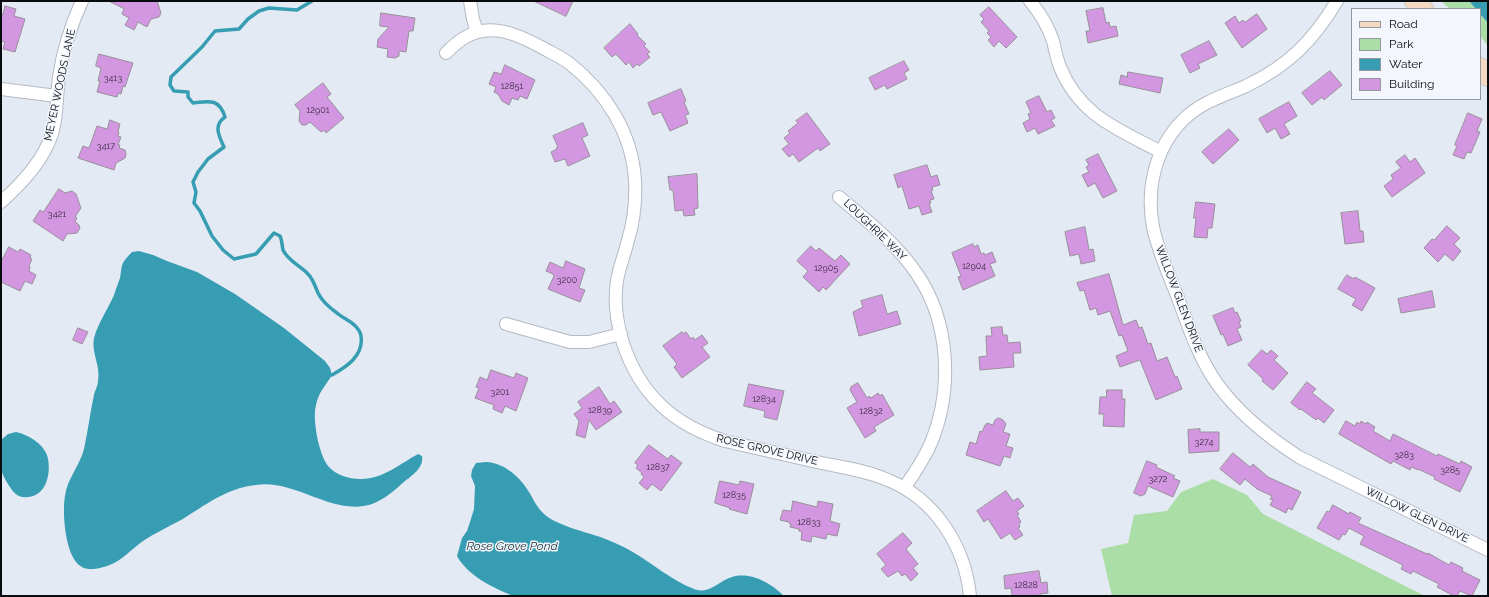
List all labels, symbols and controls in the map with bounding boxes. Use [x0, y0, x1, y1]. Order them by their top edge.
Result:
legend [1351, 8, 1481, 100]
text: Road [1389, 17, 1418, 31]
street label: MEYER WOODS LANE [42, 28, 78, 142]
text: Park [1389, 37, 1414, 51]
text: Water [1389, 57, 1423, 71]
house number: 3413 [104, 73, 122, 83]
text: Building [1389, 77, 1435, 91]
house number: 12851 [501, 81, 523, 91]
house number: 12901 [306, 105, 330, 115]
house number: 3417 [97, 141, 115, 151]
street label: LOUGHRIE WAY [841, 197, 909, 263]
house number: 3421 [48, 209, 66, 219]
street label: WILLOW GLEN DRIVE [1153, 244, 1205, 354]
house number: 12904 [962, 261, 986, 271]
house number: 12905 [814, 263, 838, 273]
house number: 3200 [557, 275, 577, 285]
house number: 3201 [491, 387, 509, 397]
house number: 12834 [752, 394, 776, 404]
house number: 12839 [588, 405, 612, 415]
house number: 12832 [859, 406, 883, 416]
street label: ROSE GROVE DRIVE [715, 432, 819, 468]
house number: 3274 [1195, 437, 1213, 447]
house number: 3283 [1394, 450, 1414, 460]
house number: 12837 [646, 462, 670, 472]
house number: 3285 [1440, 465, 1460, 475]
house number: 3272 [1149, 474, 1167, 484]
street label: WILLOW GLEN DRIVE [1363, 484, 1471, 546]
house number: 12835 [722, 490, 746, 500]
house number: 12833 [797, 517, 821, 527]
water label: Rose Grove Pond [466, 539, 558, 553]
house number: 12828 [1014, 580, 1038, 590]

